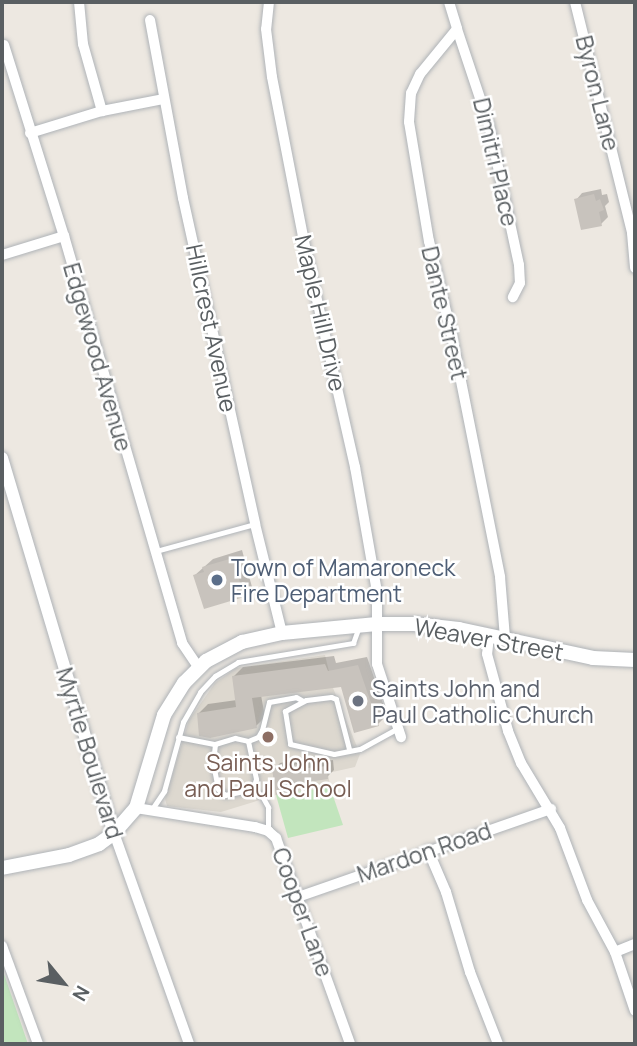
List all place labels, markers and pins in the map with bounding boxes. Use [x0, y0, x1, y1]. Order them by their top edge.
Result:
place label: Town of Mamaroneck Fire Department [231, 553, 456, 607]
marker: Town of Mamaroneck Fire Department [209, 572, 225, 588]
place label: Saints John and Paul Catholic Church [372, 674, 594, 728]
marker: Saints John and Paul Catholic Church [350, 693, 366, 709]
marker: Saints John and Paul School [260, 729, 276, 745]
place label: Saints John and Paul School [184, 748, 352, 802]

